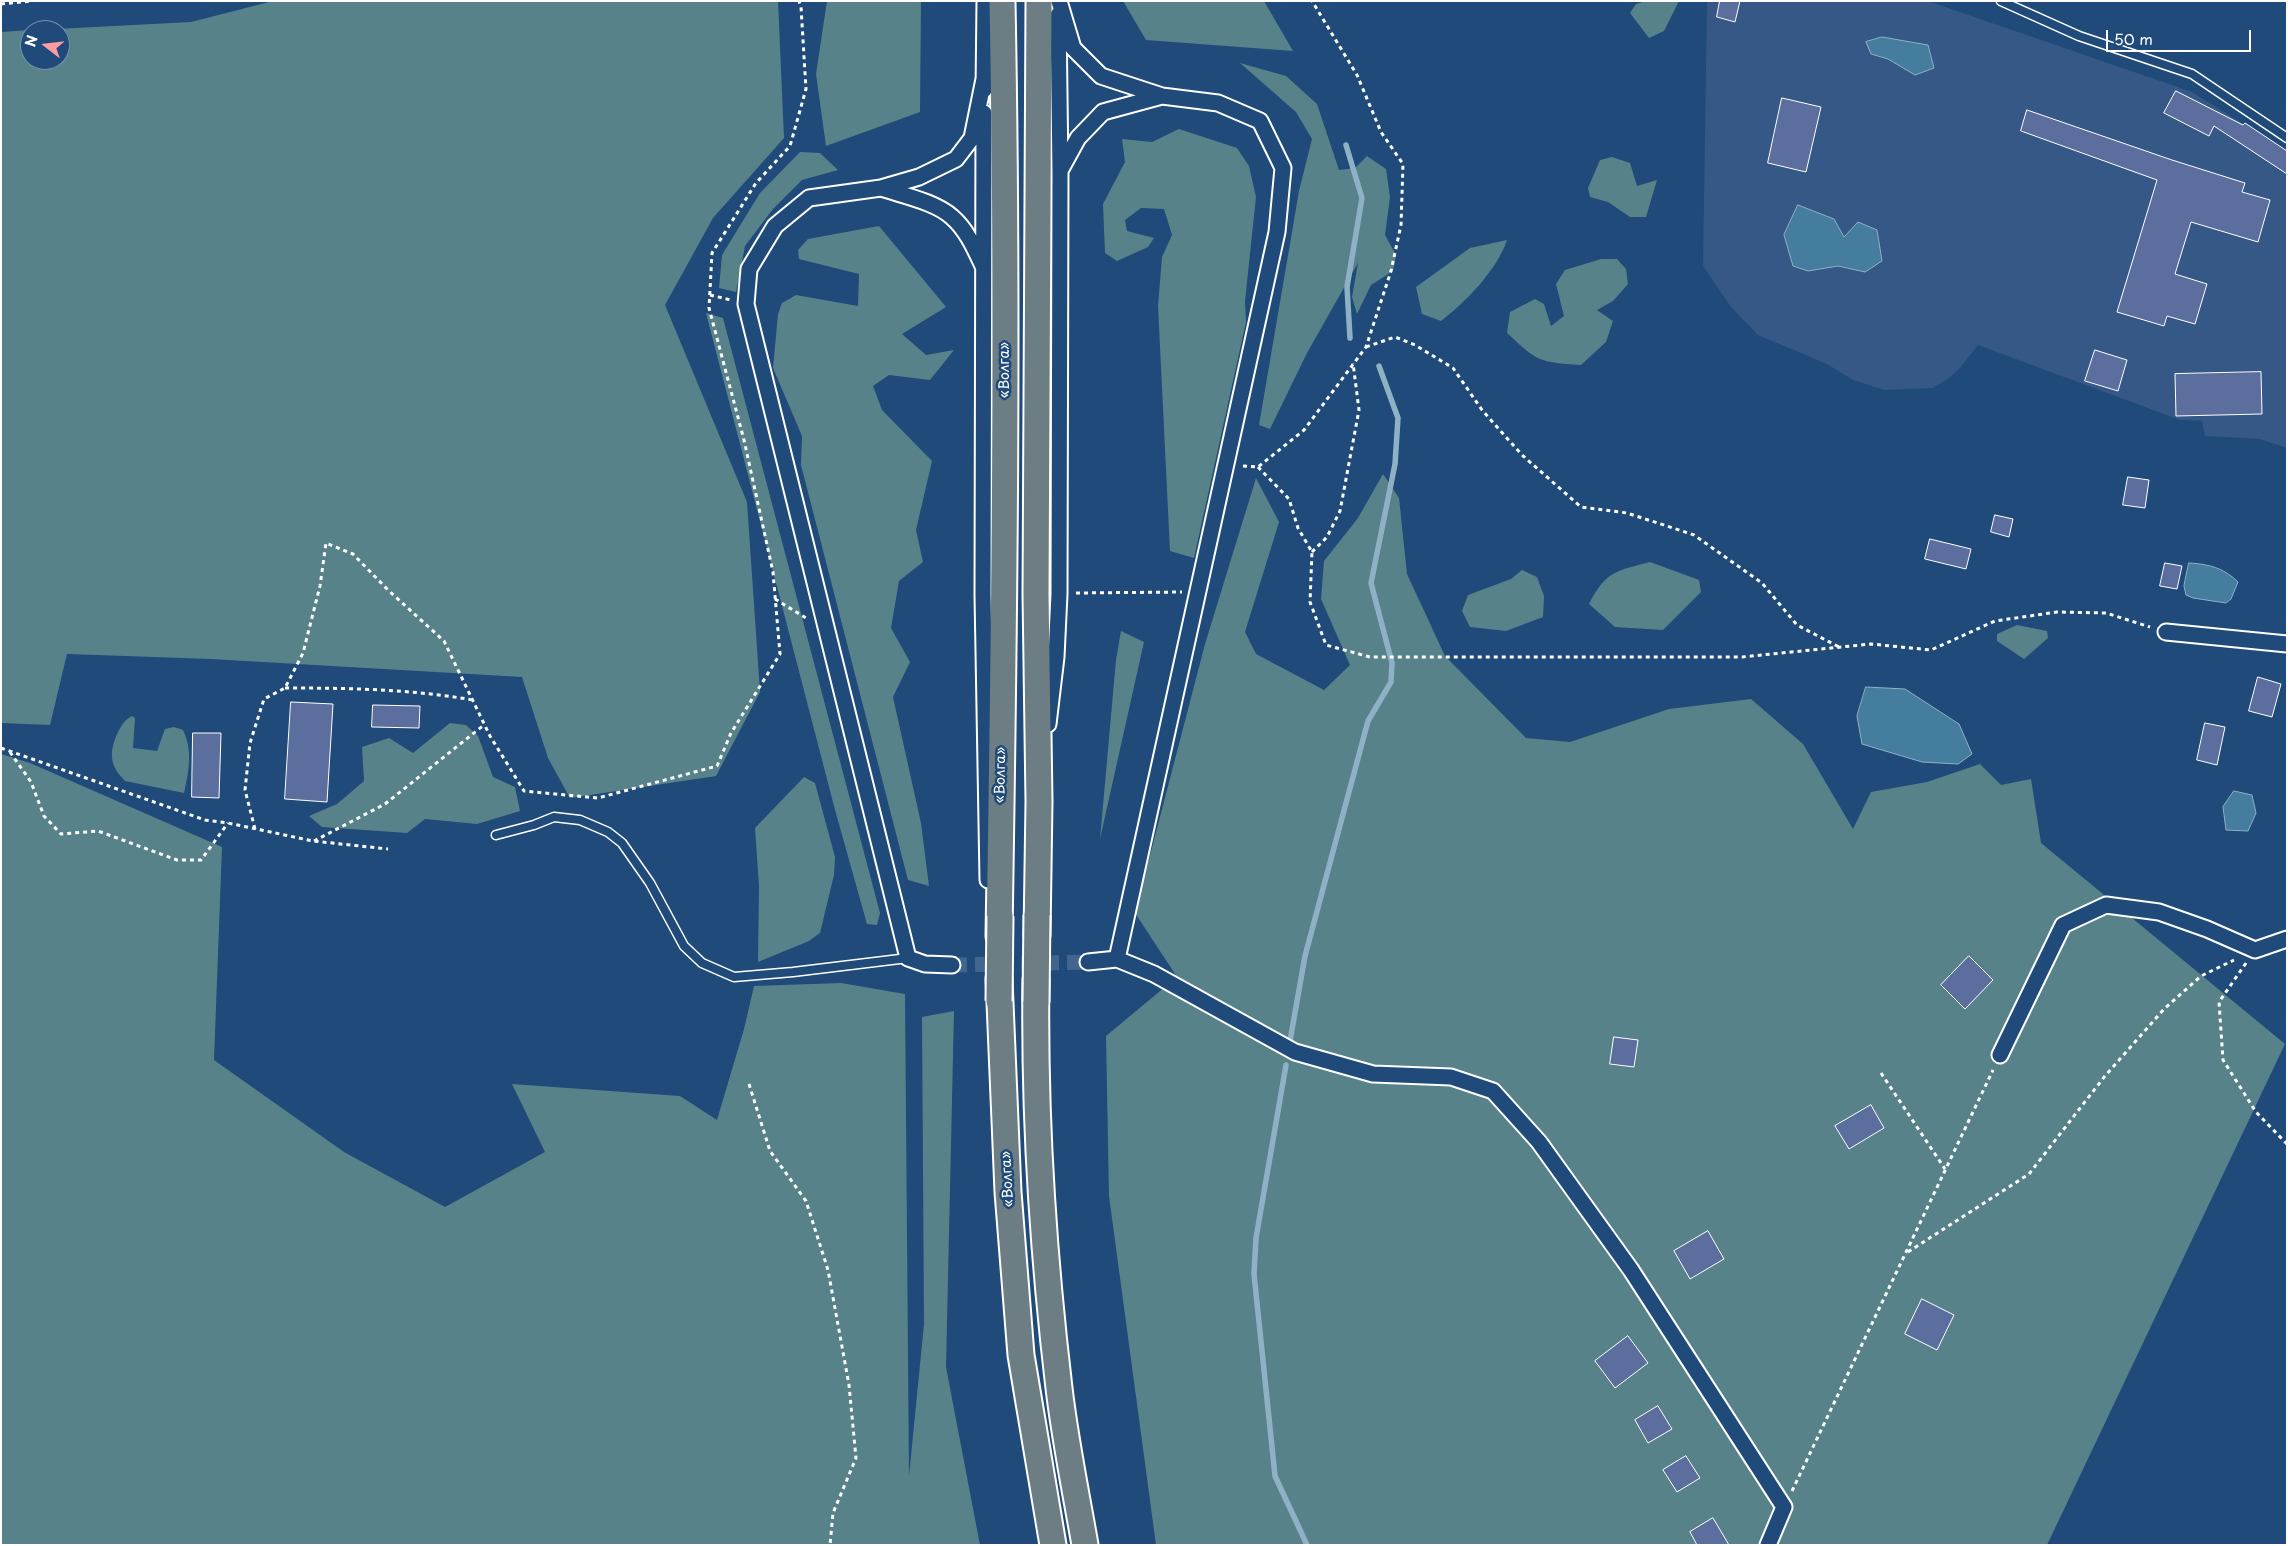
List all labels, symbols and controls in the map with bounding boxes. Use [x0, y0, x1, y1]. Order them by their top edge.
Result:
north arrow [20, 20, 70, 70]
scale bar [2108, 20, 2253, 52]
text: 50 m [2114, 27, 2153, 50]
text: N [19, 33, 43, 49]
street label: «Волга» [997, 342, 1013, 398]
street label: «Волга» [992, 747, 1010, 803]
street label: «Волга» [998, 1150, 1018, 1208]

